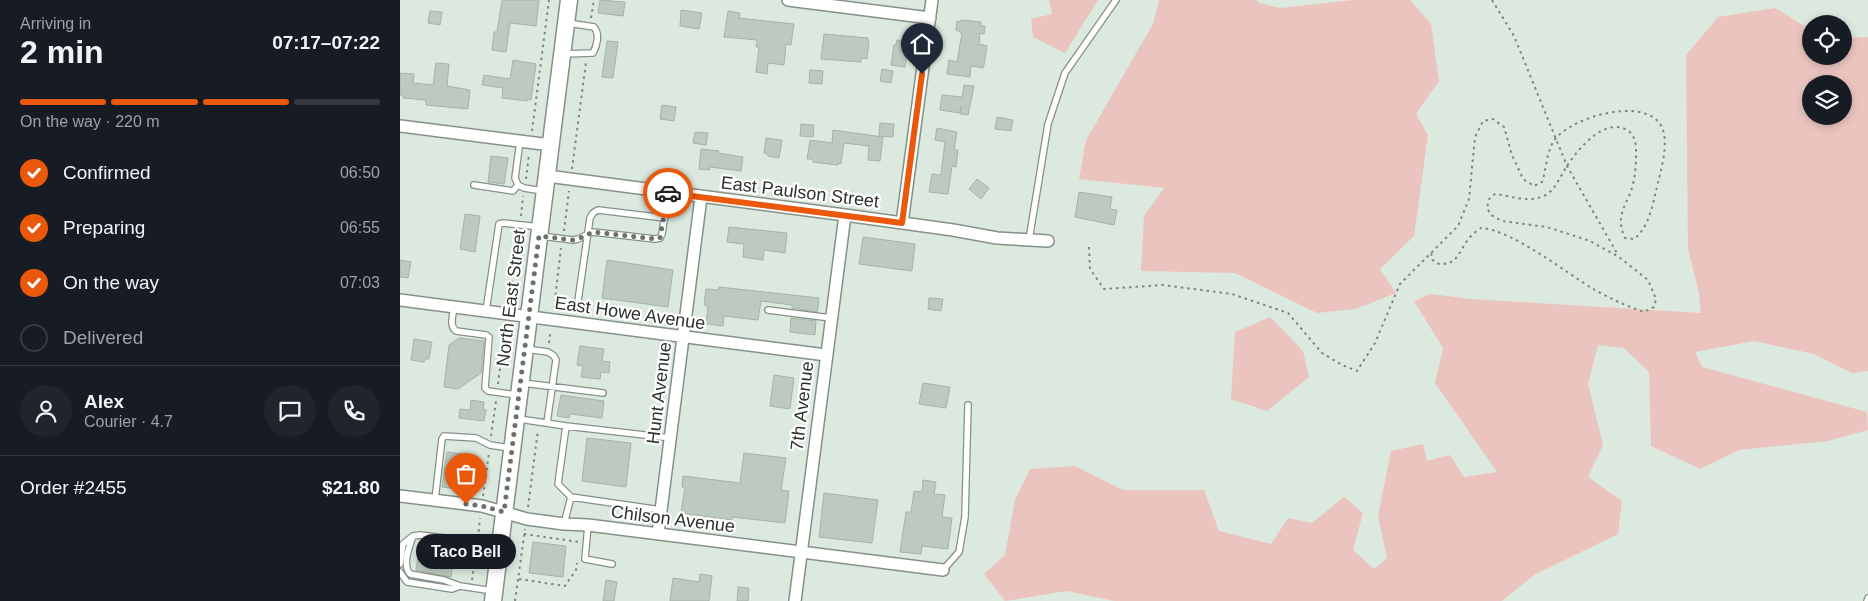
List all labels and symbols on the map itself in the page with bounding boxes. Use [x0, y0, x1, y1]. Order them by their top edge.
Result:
pin [901, 23, 943, 74]
courier [643, 168, 693, 218]
street label: East Paulson Street [720, 172, 880, 212]
street label: North East Street [493, 228, 529, 368]
street label: East Howe Avenue [553, 293, 707, 333]
street label: Hunt Avenue [643, 341, 675, 445]
street label: 7th Avenue [787, 360, 817, 452]
pin [445, 453, 487, 504]
street label: Chilson Avenue [610, 501, 736, 537]
callout: Taco Bell [416, 534, 516, 569]

